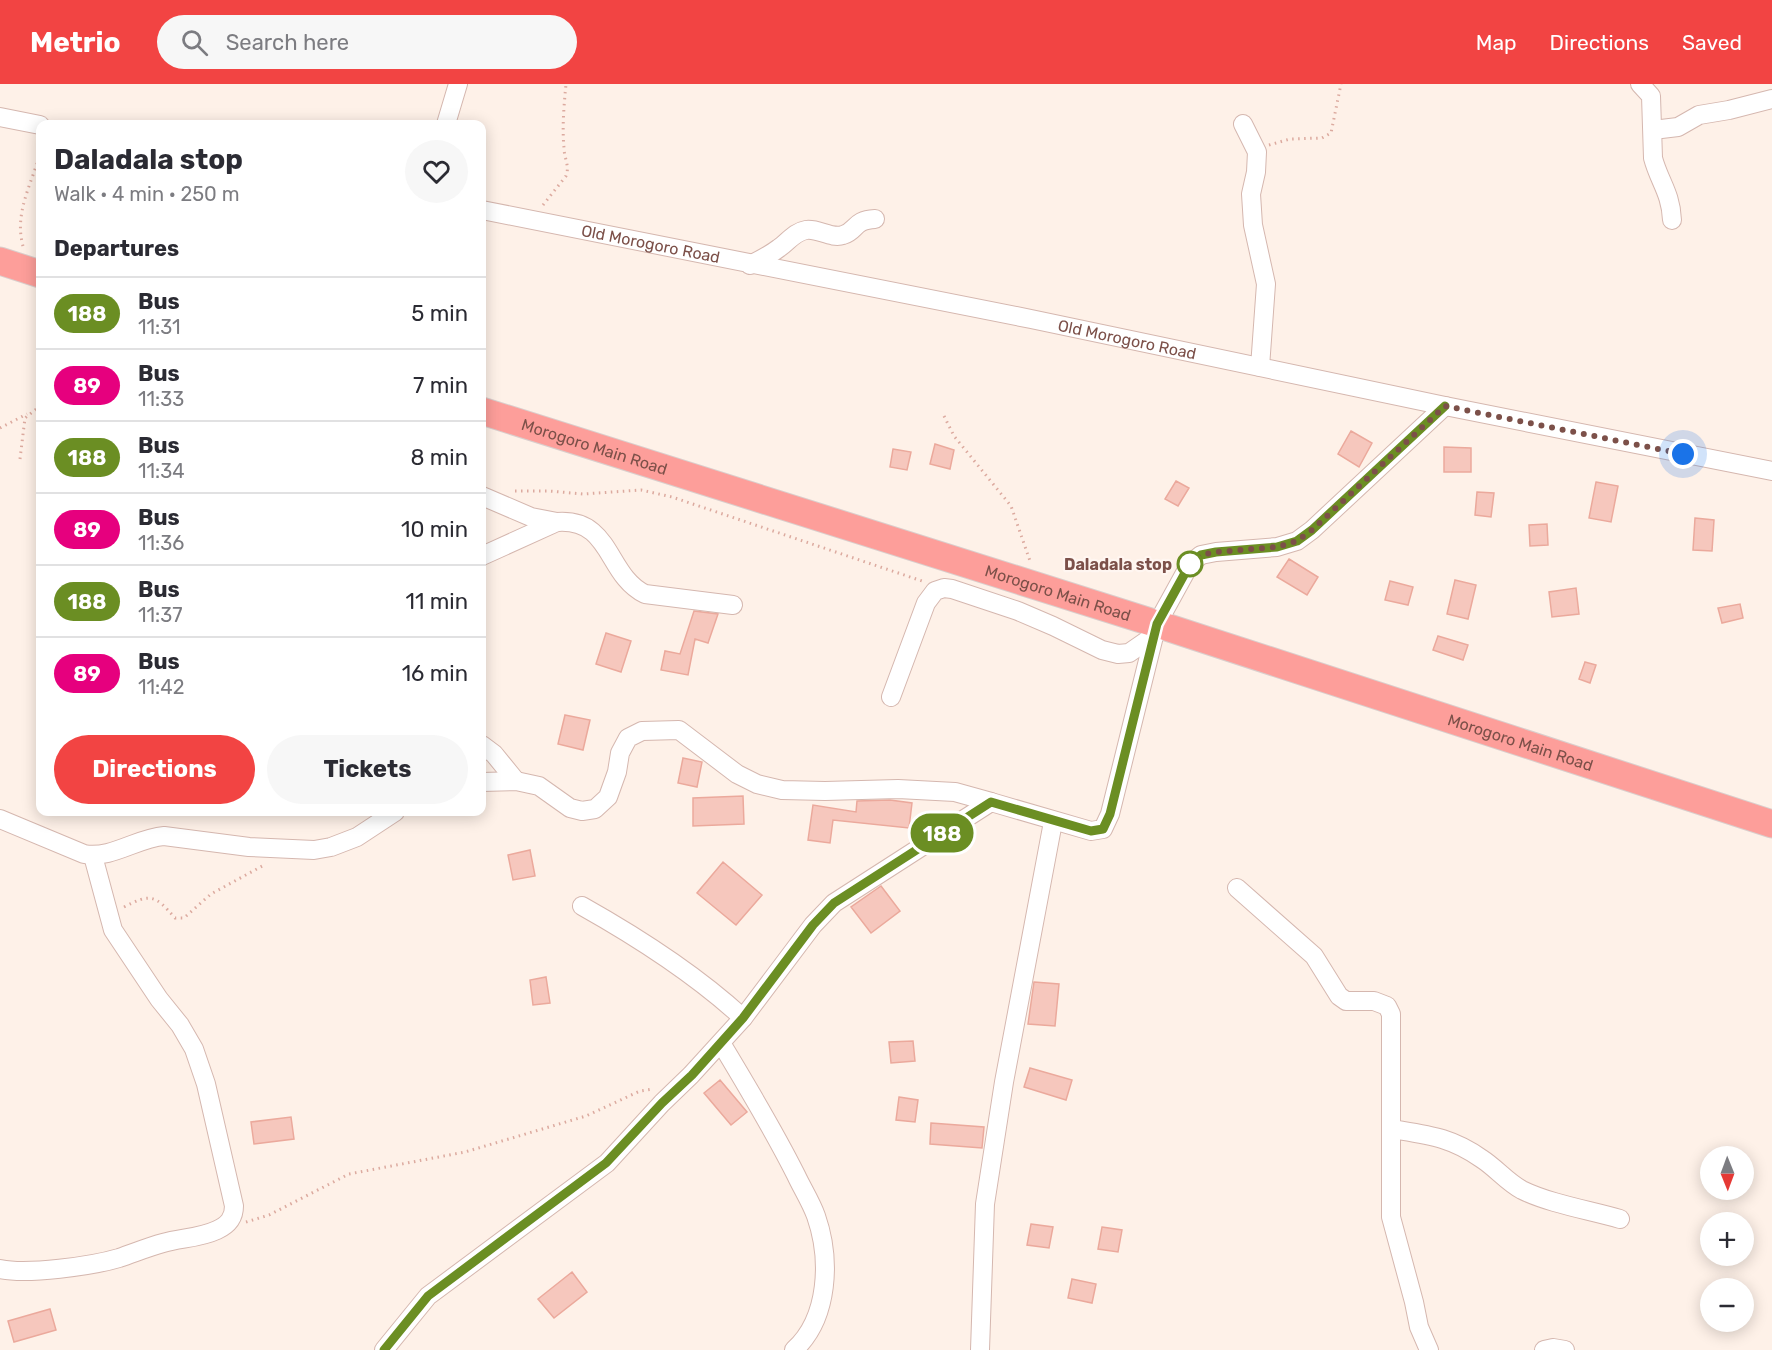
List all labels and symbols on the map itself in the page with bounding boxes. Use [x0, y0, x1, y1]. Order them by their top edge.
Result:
street label: Old Morogoro Road [580, 221, 722, 267]
street label: Old Morogoro Road [1056, 316, 1198, 363]
street label: Morogoro Main Road [519, 415, 670, 479]
your location [1668, 439, 1698, 469]
marker: Daladala stop [1177, 551, 1203, 577]
place label: Daladala stop [1064, 555, 1172, 574]
street label: Morogoro Main Road [983, 561, 1133, 625]
street label: Morogoro Main Road [1445, 710, 1595, 775]
line badge: 188 [908, 814, 976, 852]
north arrow [1700, 1146, 1754, 1200]

